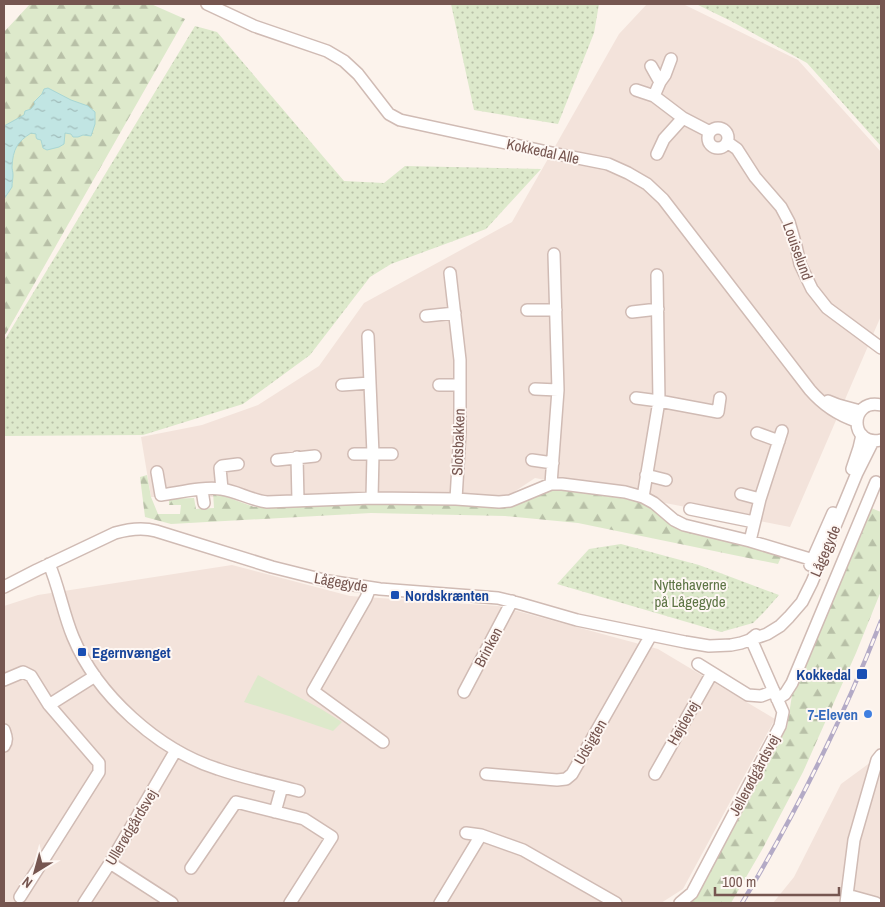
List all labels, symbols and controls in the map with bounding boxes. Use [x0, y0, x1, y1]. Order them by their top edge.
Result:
street label: Kokkedal Alle [505, 133, 581, 169]
street label: Louiselund [778, 219, 818, 283]
street label: Slotsbakken [446, 408, 470, 476]
street label: Lågegyde [805, 522, 845, 580]
street label: Lågegyde [313, 567, 370, 597]
park label: Nyttehaverne på Lågegyde [653, 574, 727, 612]
place label: Nordskrænten [405, 585, 489, 606]
marker: Nordskrænten [389, 589, 401, 601]
street label: Brinken [469, 623, 507, 671]
place label: Egernvænget [92, 642, 171, 663]
marker: Egernvænget [76, 646, 88, 658]
place label: Kokkedal [796, 664, 851, 685]
marker: Kokkedal [855, 667, 869, 681]
street label: Højdevej [662, 697, 704, 749]
place label: 7-Eleven [807, 704, 858, 725]
marker: 7-Eleven [862, 708, 874, 720]
street label: Udsigten [569, 715, 611, 769]
street label: Jellerødgårdsvej [724, 731, 784, 819]
street label: Ullerødgårdsvej [100, 785, 162, 869]
north arrow [10, 847, 60, 897]
scale bar [715, 864, 839, 896]
text: 100 m [722, 871, 756, 892]
text: N [18, 873, 36, 892]

